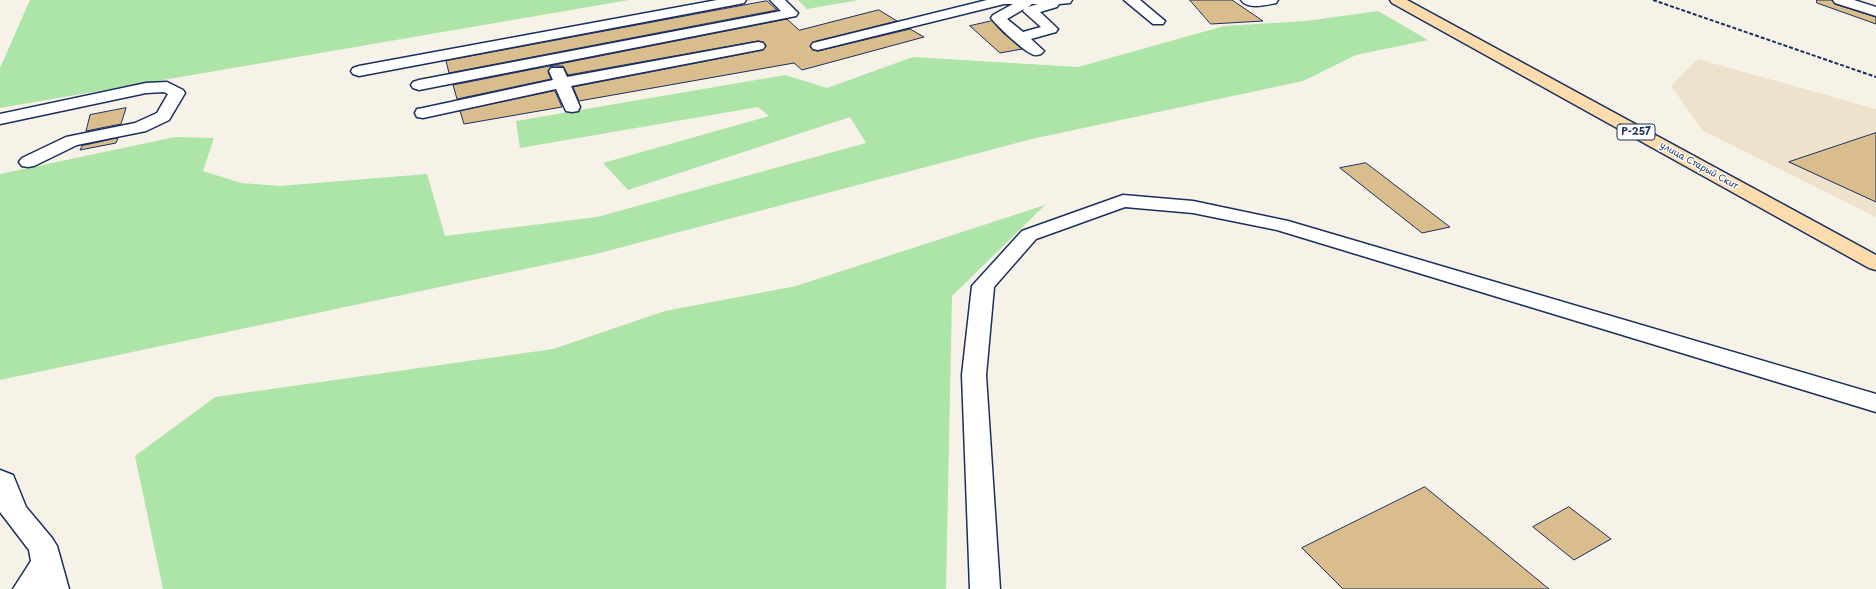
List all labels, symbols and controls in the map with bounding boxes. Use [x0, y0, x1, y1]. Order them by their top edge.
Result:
road number: Р-257 [1617, 124, 1655, 140]
street label: улица Старый Скит [1658, 140, 1740, 192]

